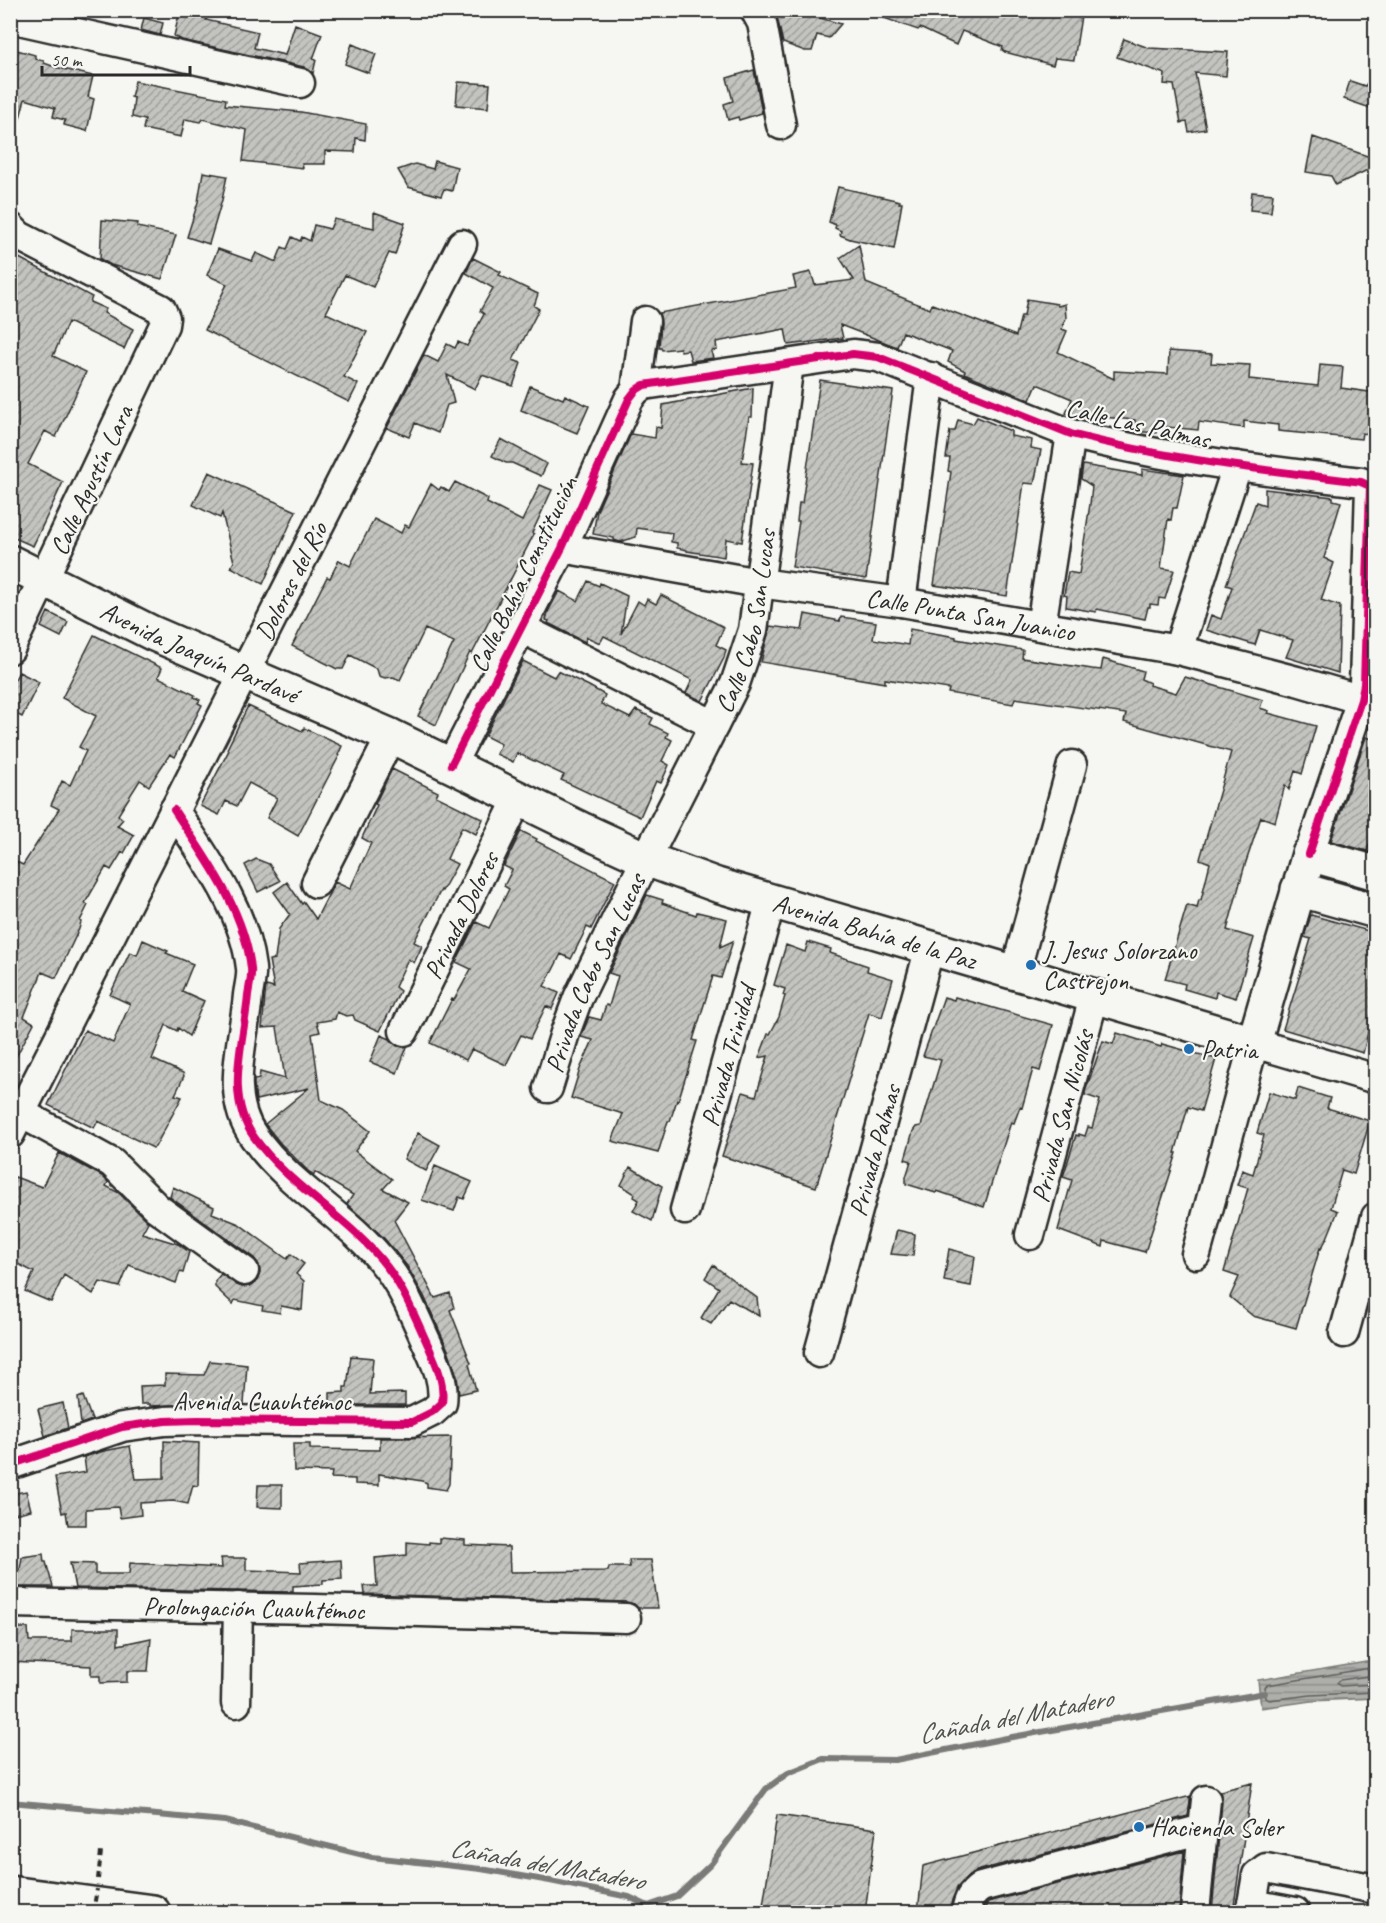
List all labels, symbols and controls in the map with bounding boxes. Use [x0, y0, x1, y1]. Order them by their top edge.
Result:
scale bar [42, 39, 190, 77]
text: 50 m [51, 49, 84, 71]
street label: Calle Las Palmas [1063, 391, 1215, 457]
street label: Calle Agustín Lara [42, 399, 141, 560]
street label: Calle Bahía Constitución [462, 470, 586, 678]
street label: Dolores del Río [247, 515, 336, 646]
street label: Calle Cabo San Lucas [707, 526, 784, 718]
street label: Calle Punta San Juanico [864, 582, 1079, 649]
street label: Avenida Joaquín Pardavé [95, 594, 306, 712]
street label: Privada Dolores [416, 845, 507, 984]
street label: Privada Cabo San Lucas [538, 867, 654, 1077]
street label: Avenida Bahía de la Paz [769, 886, 982, 978]
place label: J. Jesus Solorzano Castrejon [1041, 934, 1198, 997]
marker: J. Jesus Solorzano Castrejon [1024, 958, 1038, 972]
street label: Privada Trinidad [693, 978, 765, 1130]
street label: Privada San Nicolás [1024, 1025, 1102, 1206]
place label: Patria [1201, 1033, 1259, 1066]
marker: Patria [1182, 1042, 1196, 1056]
street label: Privada Palmas [841, 1079, 909, 1220]
street label: Avenida Cuauhtémoc [173, 1385, 352, 1418]
street label: Prolongación Cuauhtémoc [143, 1590, 366, 1627]
water label: Cañada del Matadero [915, 1680, 1118, 1751]
place label: Hacienda Soler [1151, 1811, 1285, 1844]
marker: Hacienda Soler [1132, 1820, 1146, 1834]
water label: Cañada del Matadero [447, 1830, 650, 1898]

